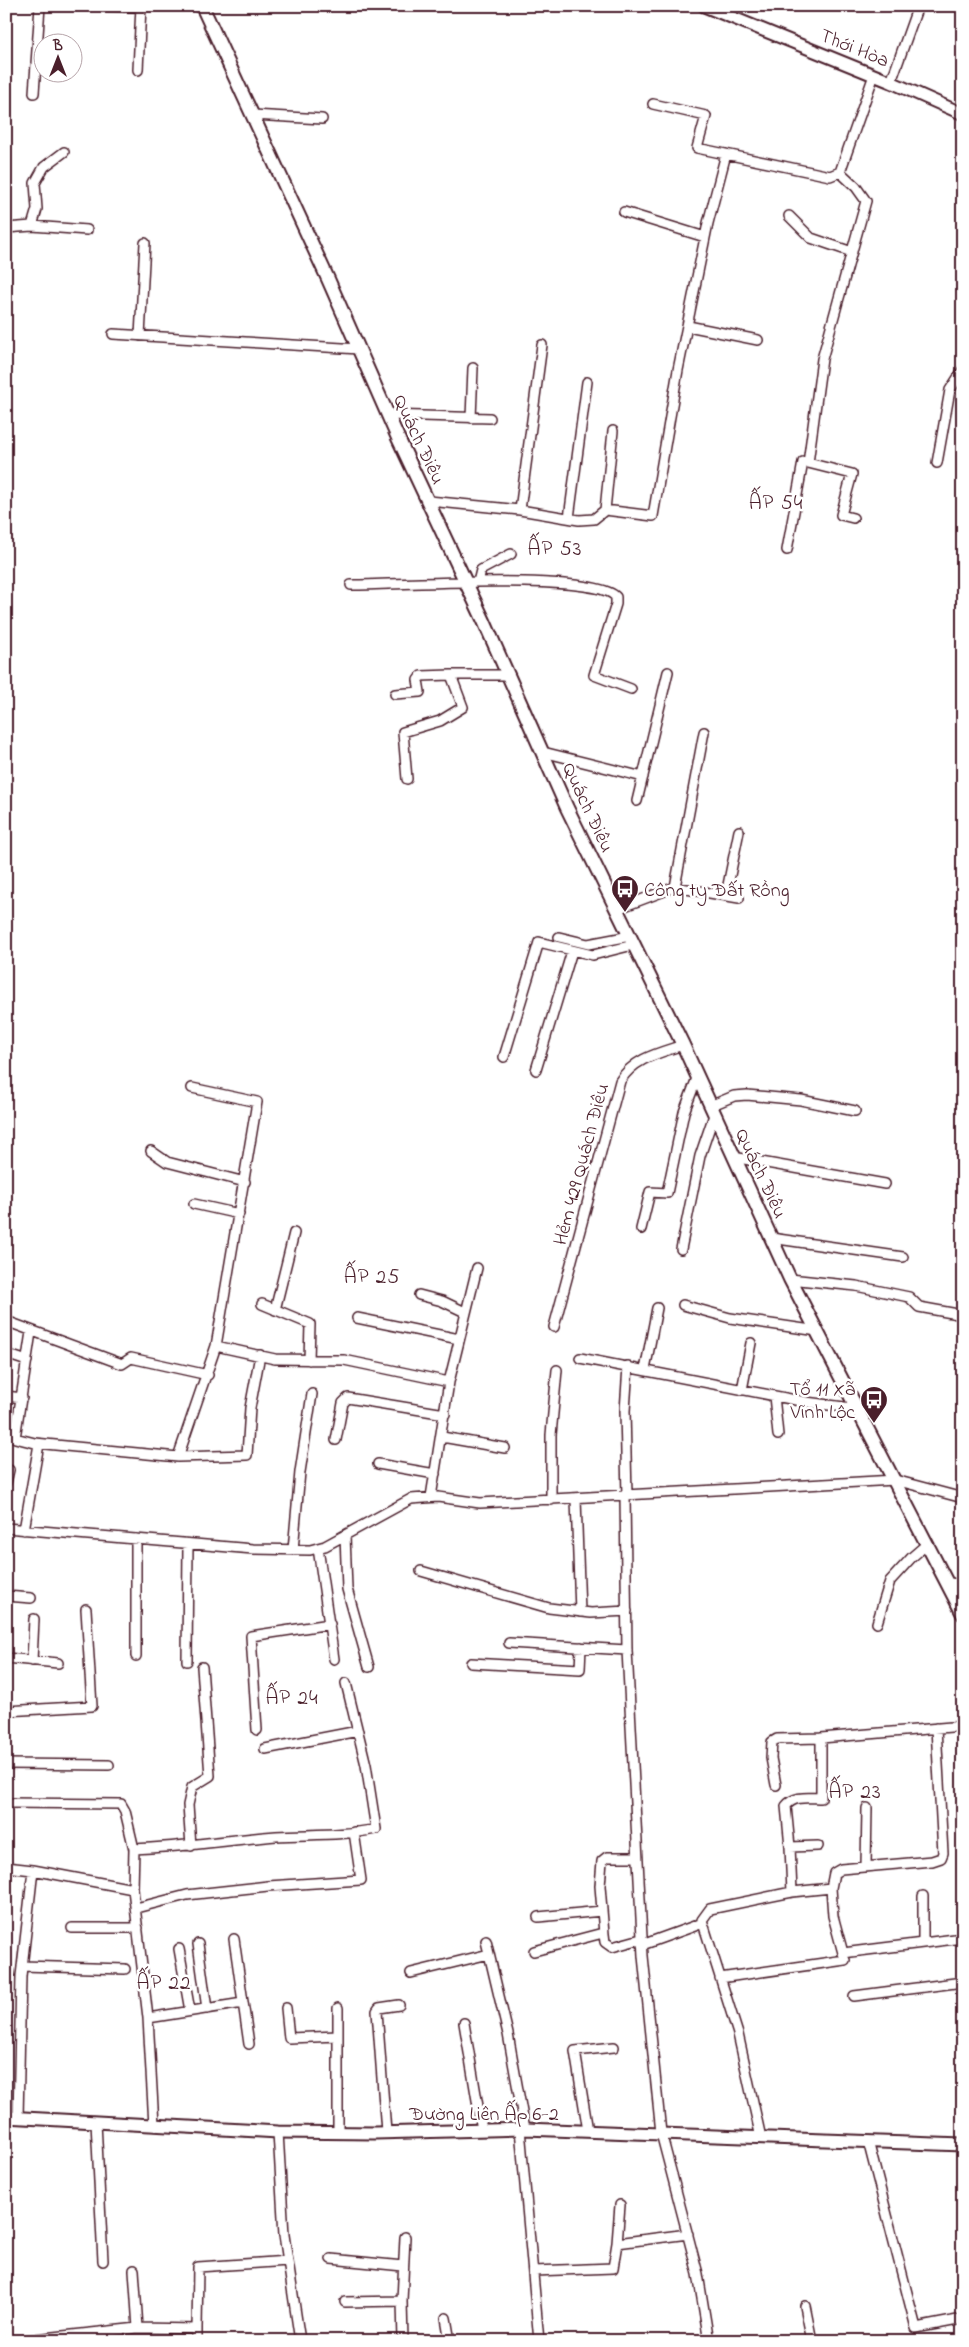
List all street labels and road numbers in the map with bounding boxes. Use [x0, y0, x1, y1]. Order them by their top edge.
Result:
street label: Thới Hòa [815, 22, 893, 76]
street label: Quách Điêu [384, 390, 451, 490]
street label: Quách Điêu [553, 758, 620, 858]
street label: Hẻm 429 Quách Điêu [547, 1080, 618, 1249]
street label: Quách Điêu [726, 1124, 793, 1224]
street label: Đường Liên Ấp 6-2 [408, 2099, 559, 2131]

